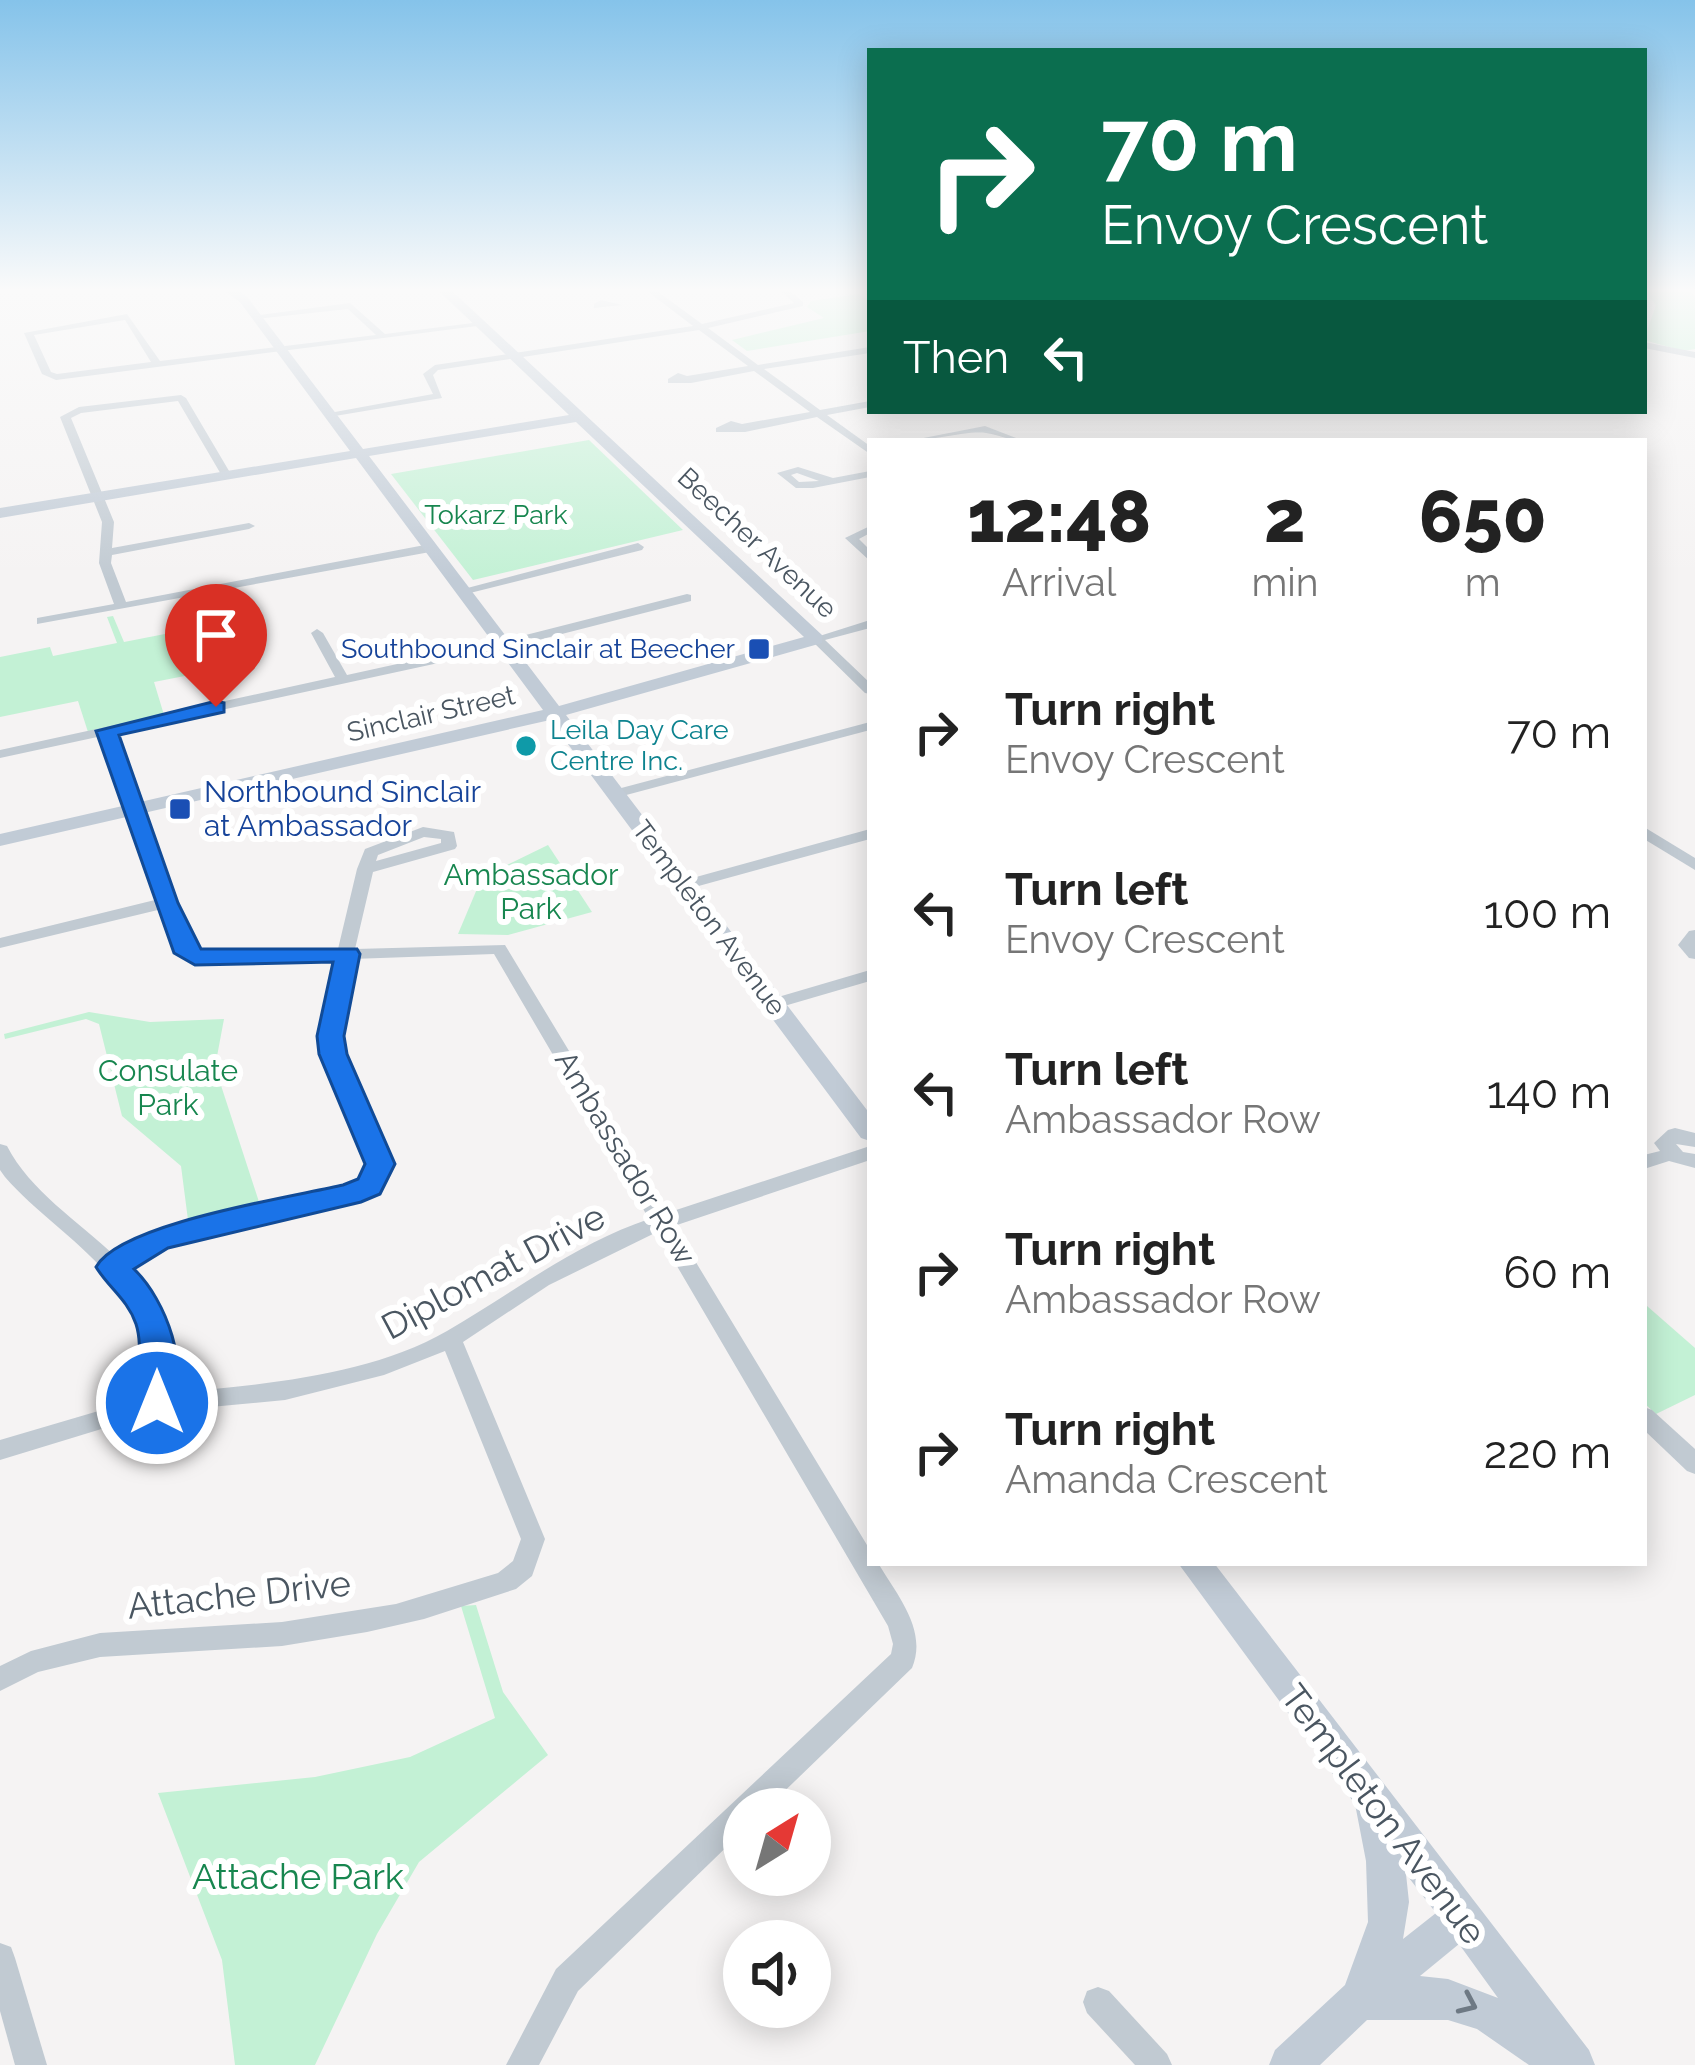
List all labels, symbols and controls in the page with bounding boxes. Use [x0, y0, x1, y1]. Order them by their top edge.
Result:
text: 70 m [1101, 92, 1298, 191]
icon: right [903, 96, 1059, 252]
text: Envoy Crescent [1101, 193, 1488, 257]
icon: left [1033, 324, 1099, 390]
text: Then [903, 331, 1009, 384]
street label: Beecher Avenue [672, 461, 843, 624]
text: 12:48 [967, 474, 1151, 559]
text: 2 [1264, 474, 1306, 559]
text: 650 [1419, 474, 1547, 559]
park label: Tokarz Park [424, 499, 568, 530]
text: Arrival [1002, 559, 1116, 605]
text: min [1251, 559, 1319, 605]
text: m [1465, 559, 1501, 605]
pin [165, 584, 267, 707]
icon: arrive [183, 602, 249, 668]
place label: Southbound Sinclair at Beecher [341, 633, 736, 664]
marker: Southbound Sinclair at Beecher [746, 636, 772, 662]
street label: Sinclair Street [344, 679, 518, 748]
text: Turn right [1005, 683, 1215, 736]
icon: right [903, 699, 969, 765]
text: 70 m [1507, 706, 1611, 759]
place label: Leila Day Care Centre Inc. [550, 714, 729, 776]
marker: Leila Day Care Centre Inc. [513, 733, 539, 759]
text: Envoy Crescent [1005, 736, 1285, 782]
place label: Northbound Sinclair at Ambassador [204, 774, 482, 843]
marker: Northbound Sinclair at Ambassador [167, 796, 193, 822]
street label: Templeton Avenue [626, 814, 793, 1021]
park label: Ambassador Park [443, 857, 619, 926]
text: Turn left [1005, 863, 1188, 916]
icon: left [903, 879, 969, 945]
text: 100 m [1484, 886, 1611, 939]
text: Envoy Crescent [1005, 916, 1285, 962]
text: Turn left [1005, 1043, 1188, 1096]
street label: Ambassador Row [548, 1045, 703, 1271]
park label: Consulate Park [98, 1053, 238, 1122]
icon: left [903, 1059, 969, 1125]
text: 140 m [1487, 1066, 1611, 1119]
text: Ambassador Row [1005, 1096, 1321, 1142]
street label: Diplomat Drive [374, 1195, 612, 1347]
text: Turn right [1005, 1223, 1215, 1276]
icon: right [903, 1239, 969, 1305]
text: 60 m [1503, 1246, 1611, 1299]
text: Ambassador Row [1005, 1276, 1321, 1322]
position arrow [94, 1340, 220, 1466]
text: Turn right [1005, 1403, 1215, 1456]
icon: right [903, 1419, 969, 1485]
text: 220 m [1484, 1426, 1611, 1479]
text: Amanda Crescent [1005, 1456, 1328, 1502]
street label: Attache Drive [125, 1561, 353, 1627]
street label: Templeton Avenue [1273, 1676, 1495, 1952]
north arrow [723, 1788, 831, 1896]
map controls [723, 1788, 831, 2028]
park label: Attache Park [192, 1855, 404, 1897]
button: sound [723, 1920, 831, 2028]
one-way arrow [1457, 1990, 1478, 2014]

